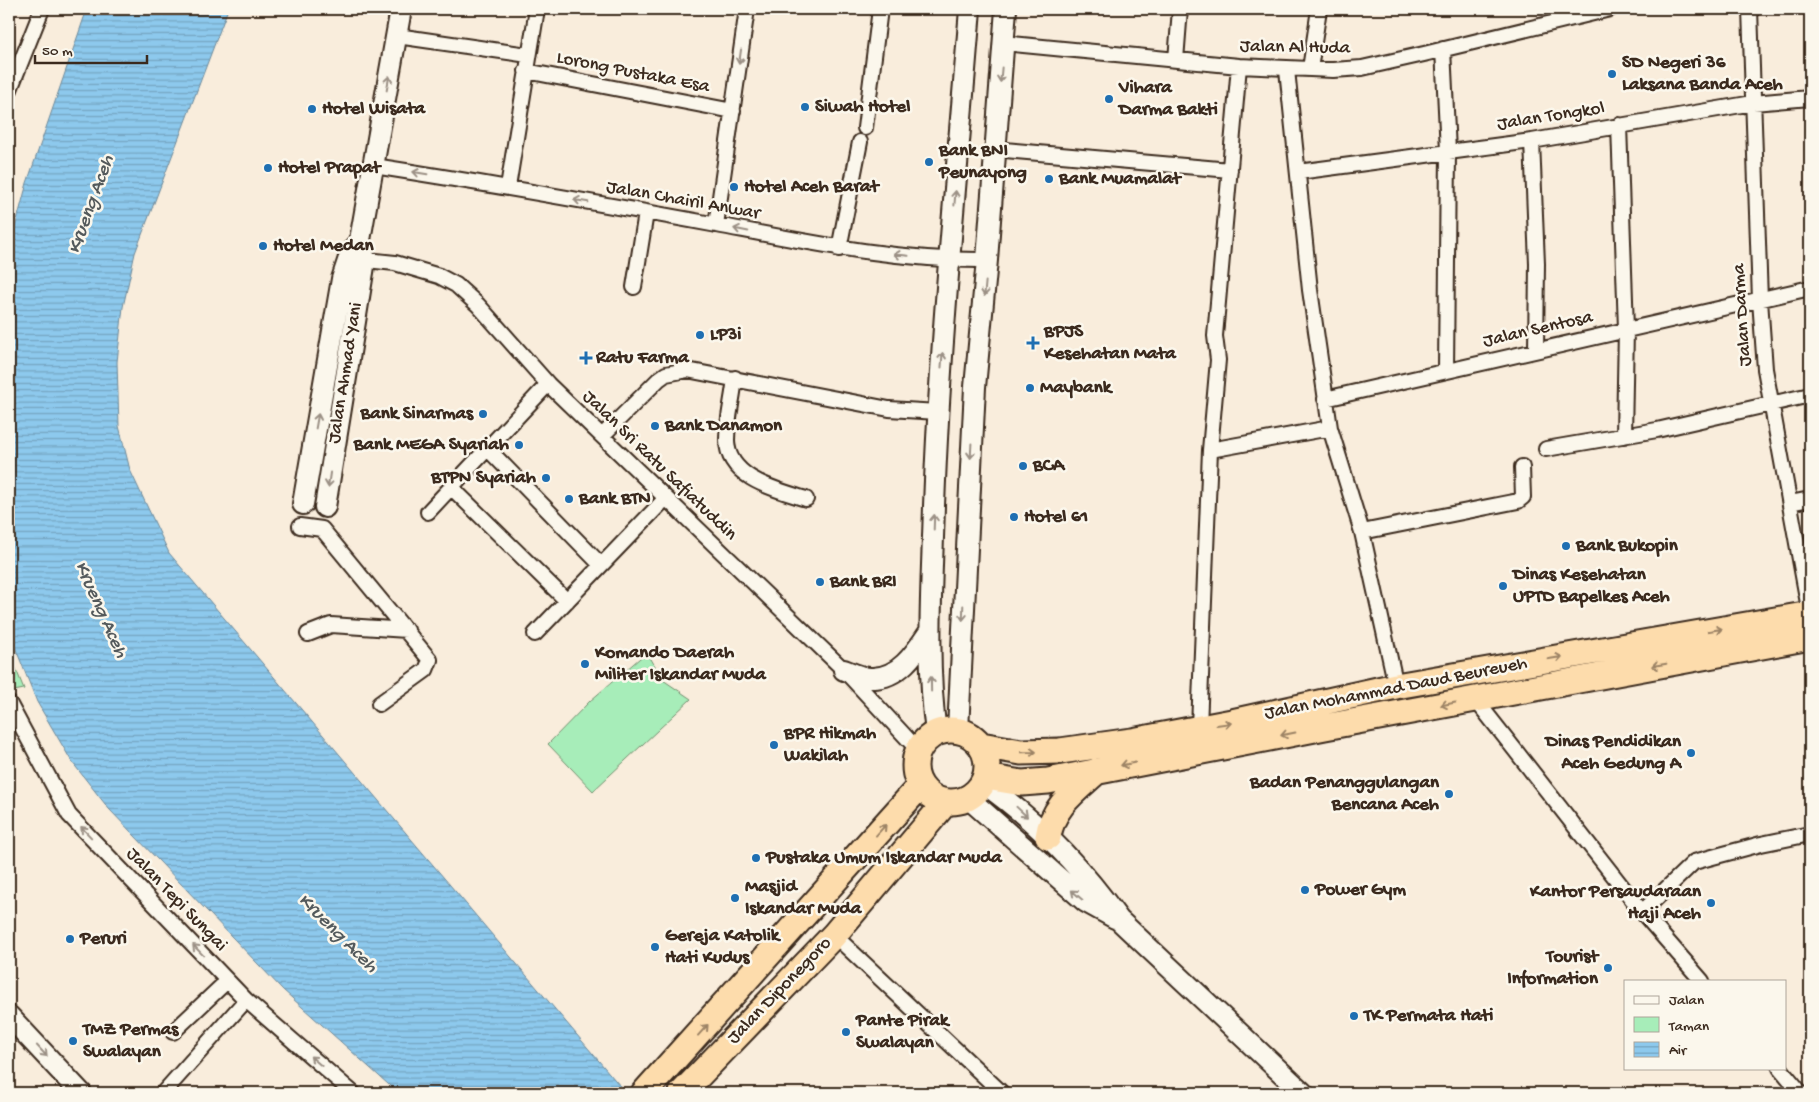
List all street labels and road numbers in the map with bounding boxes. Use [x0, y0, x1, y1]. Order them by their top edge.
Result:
street label: Jalan Al Huda [1240, 36, 1352, 60]
street label: Lorong Pustaka Esa [555, 47, 713, 99]
street label: Jalan Tongkol [1496, 97, 1606, 137]
street label: Jalan Chairil Anwar [604, 176, 764, 226]
street label: Jalan Darma [1728, 262, 1758, 367]
street label: Jalan Ahmad Yani [323, 301, 369, 445]
street label: Jalan Sentosa [1481, 306, 1596, 354]
street label: Jalan Sri Ratu Safiatuddin [577, 386, 741, 546]
street label: Jalan Mohammad Daud Beureueh [1263, 652, 1529, 726]
street label: Jalan Tepi Sungai [120, 843, 232, 957]
street label: Jalan Diponegoro [723, 932, 837, 1050]

